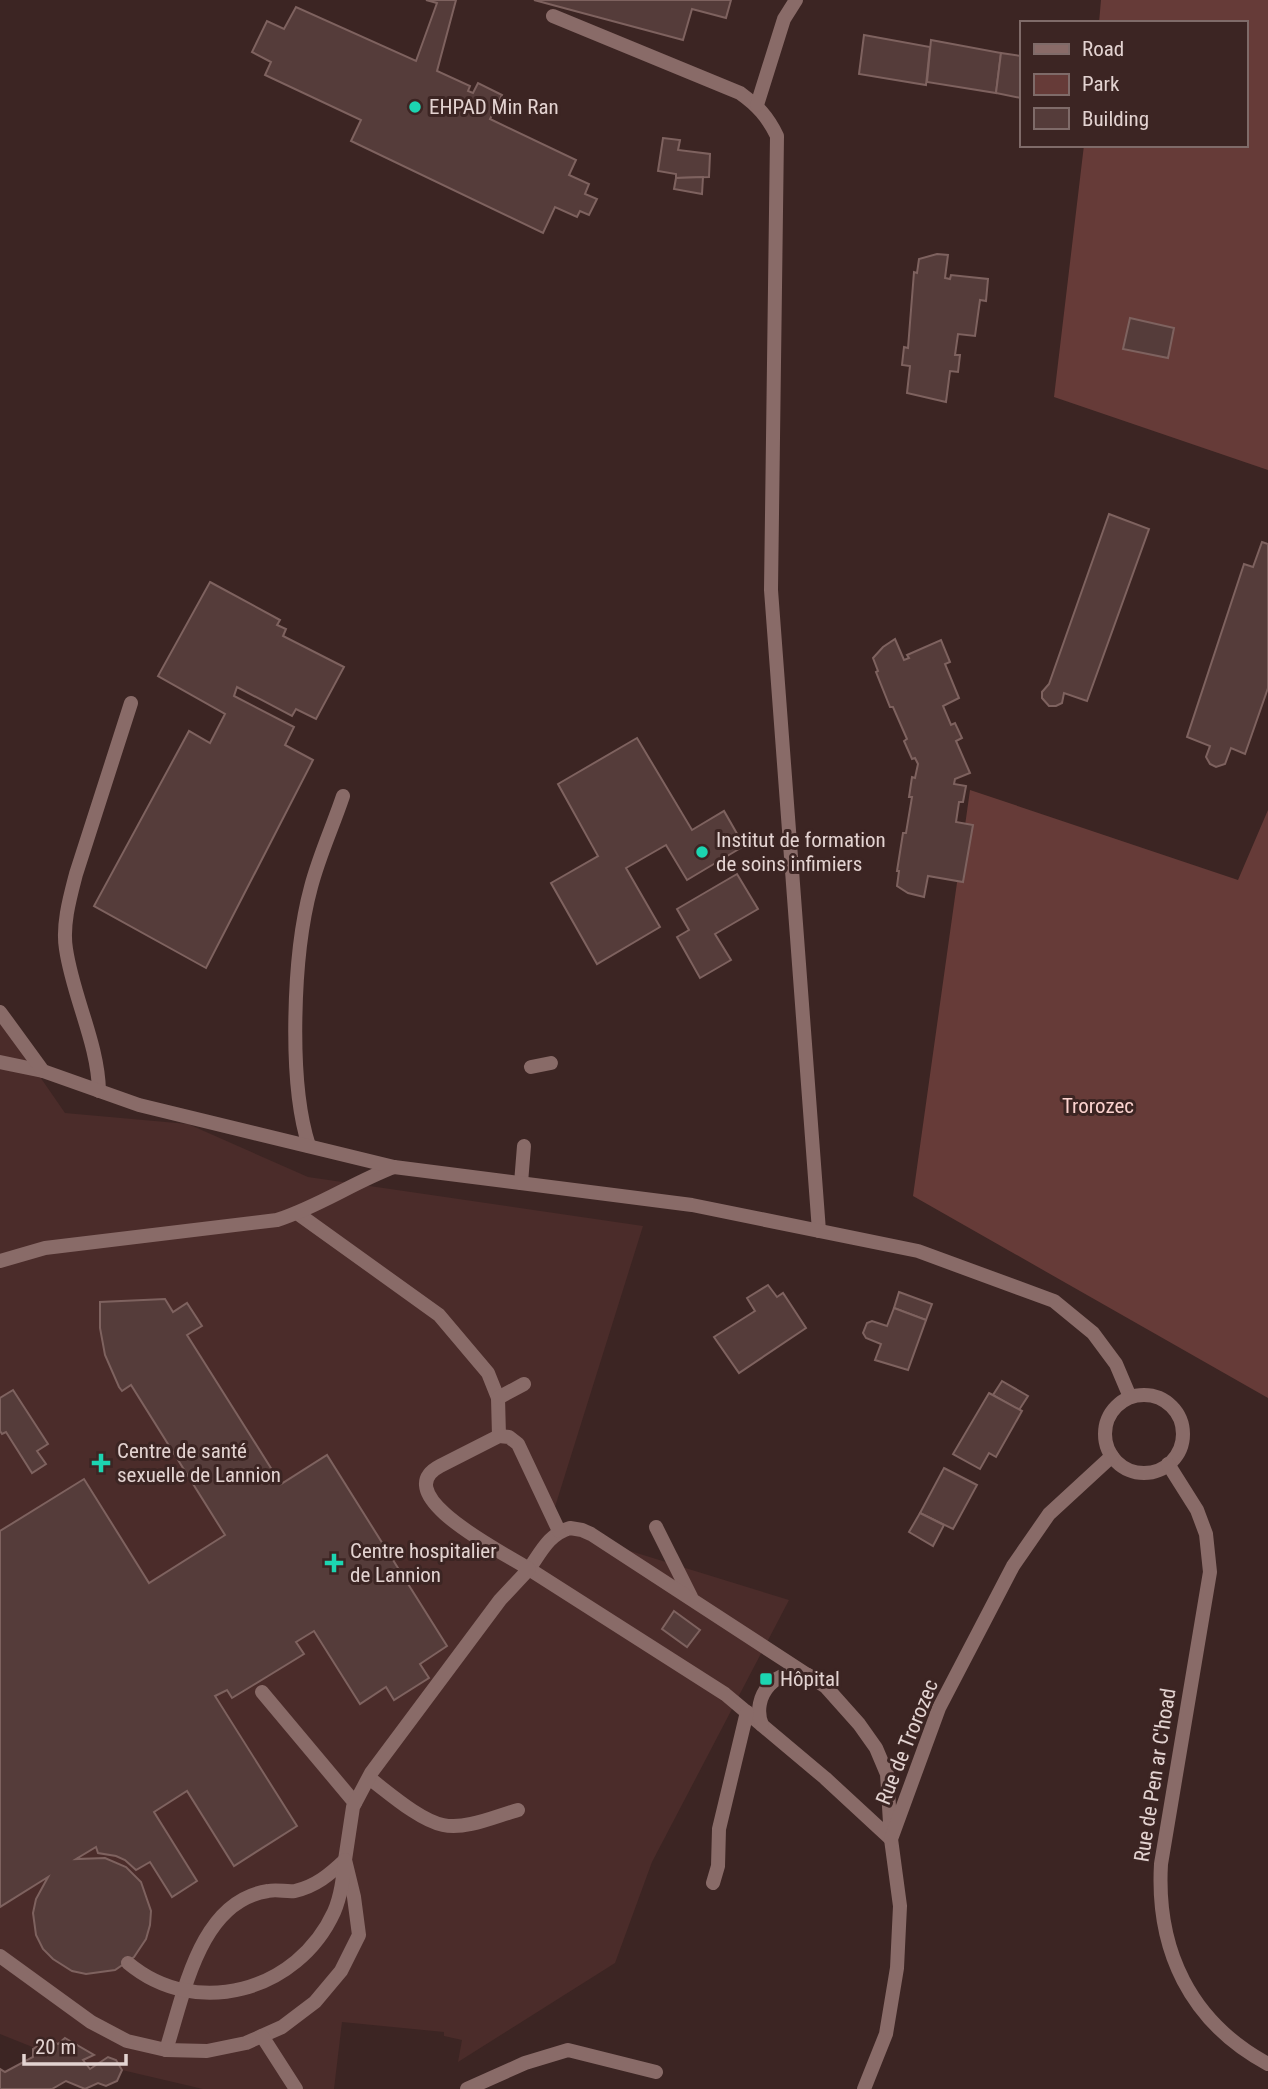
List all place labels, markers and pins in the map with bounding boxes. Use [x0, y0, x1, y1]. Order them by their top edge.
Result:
place label: EHPAD Min Ran [429, 95, 559, 119]
marker: EHPAD Min Ran [407, 99, 423, 115]
place label: Institut de formation de soins infimiers [716, 828, 886, 876]
marker: Institut de formation de soins infimiers [694, 844, 710, 860]
place label: Centre de santé sexuelle de Lannion [117, 1439, 281, 1487]
marker: Centre de santé sexuelle de Lannion [91, 1453, 111, 1473]
place label: Centre hospitalier de Lannion [350, 1539, 497, 1587]
marker: Centre hospitalier de Lannion [324, 1553, 344, 1573]
place label: Hôpital [780, 1667, 840, 1691]
marker: Hôpital [758, 1671, 774, 1687]

